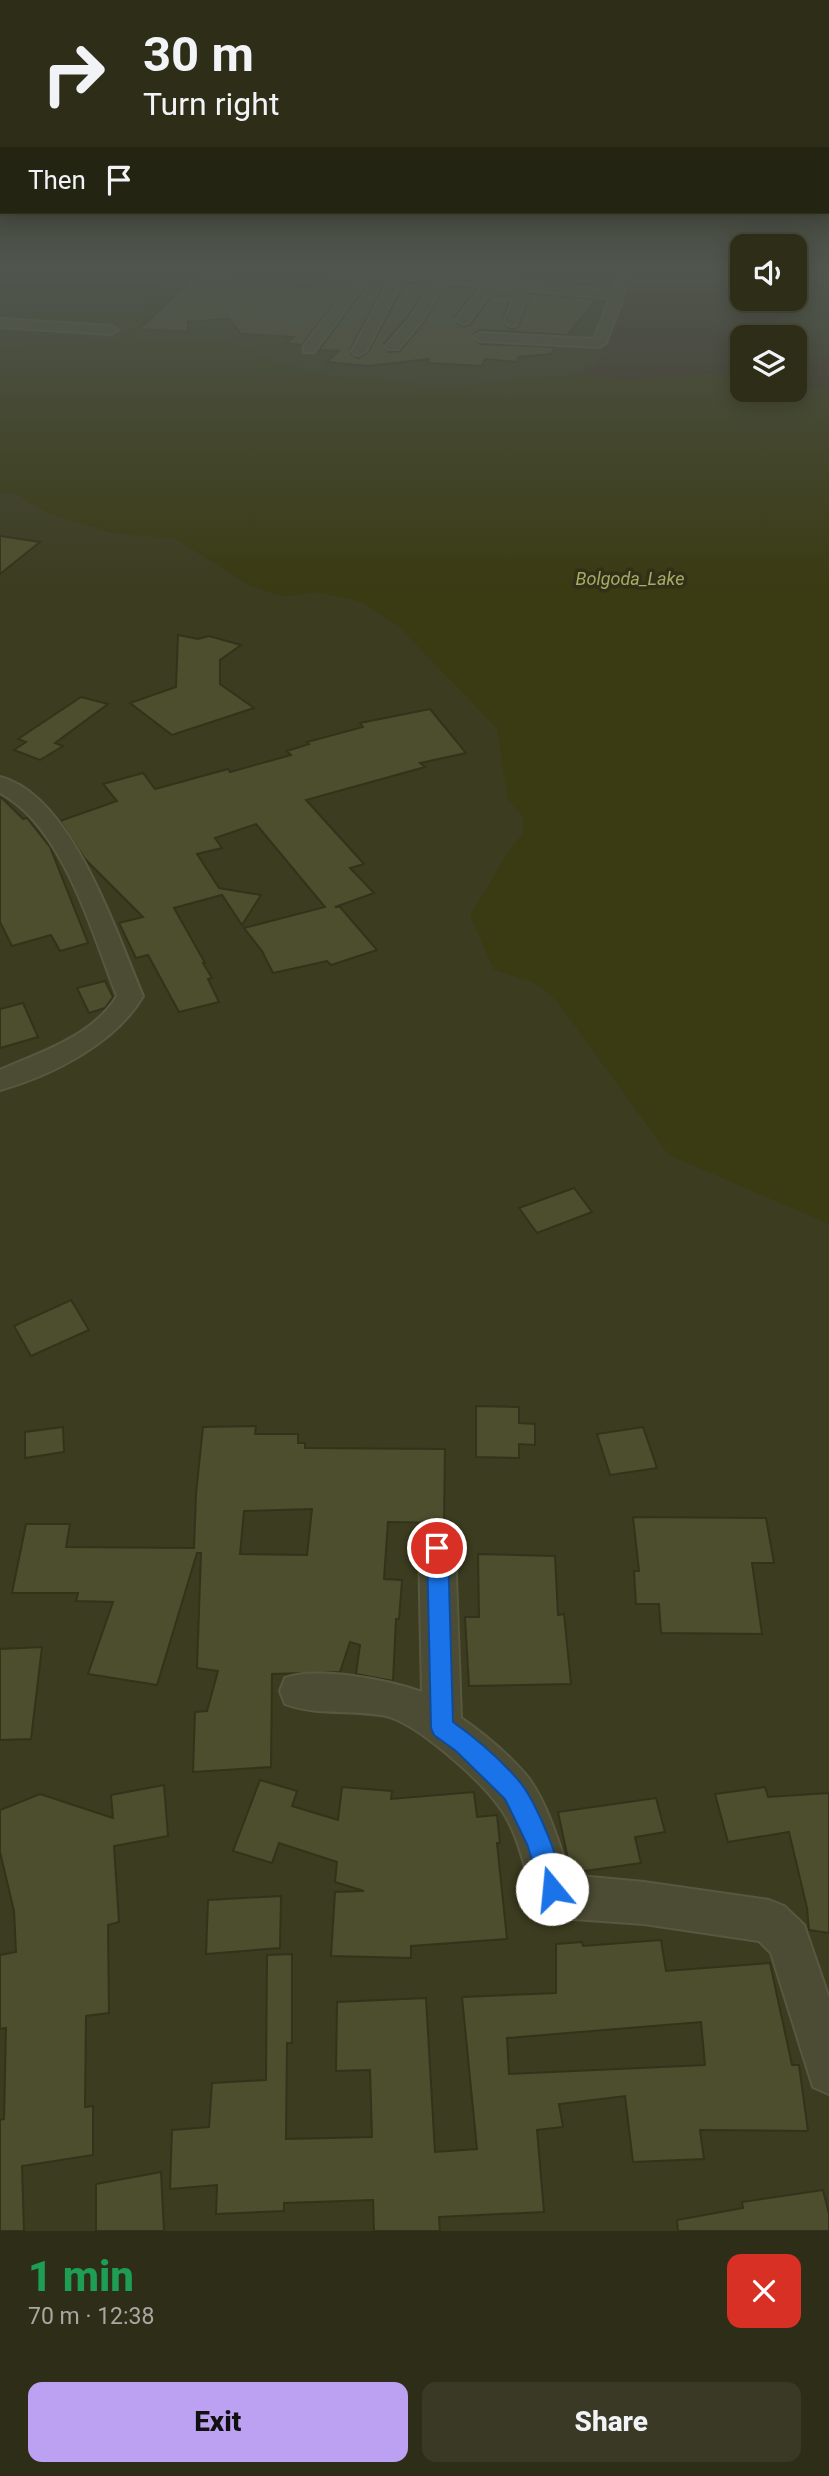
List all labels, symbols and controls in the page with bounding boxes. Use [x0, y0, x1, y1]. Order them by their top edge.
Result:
text: 30 m [143, 26, 254, 83]
icon: right [28, 28, 119, 119]
text: Turn right [143, 85, 279, 123]
icon: arrive [100, 161, 138, 199]
text: Then [28, 165, 86, 195]
map controls [730, 234, 807, 402]
button: sound [730, 234, 807, 311]
button: layers [730, 325, 807, 402]
water label: Bolgoda_Lake [576, 568, 684, 589]
pin [407, 1518, 467, 1578]
icon: arrive [418, 1529, 456, 1567]
position arrow [515, 1852, 589, 1926]
text: 1 min [28, 2252, 134, 2301]
button: close [727, 2254, 801, 2328]
text: 70 m · 12:38 [28, 2303, 154, 2330]
button: Exit [28, 2382, 408, 2462]
button: Share [422, 2382, 801, 2462]

